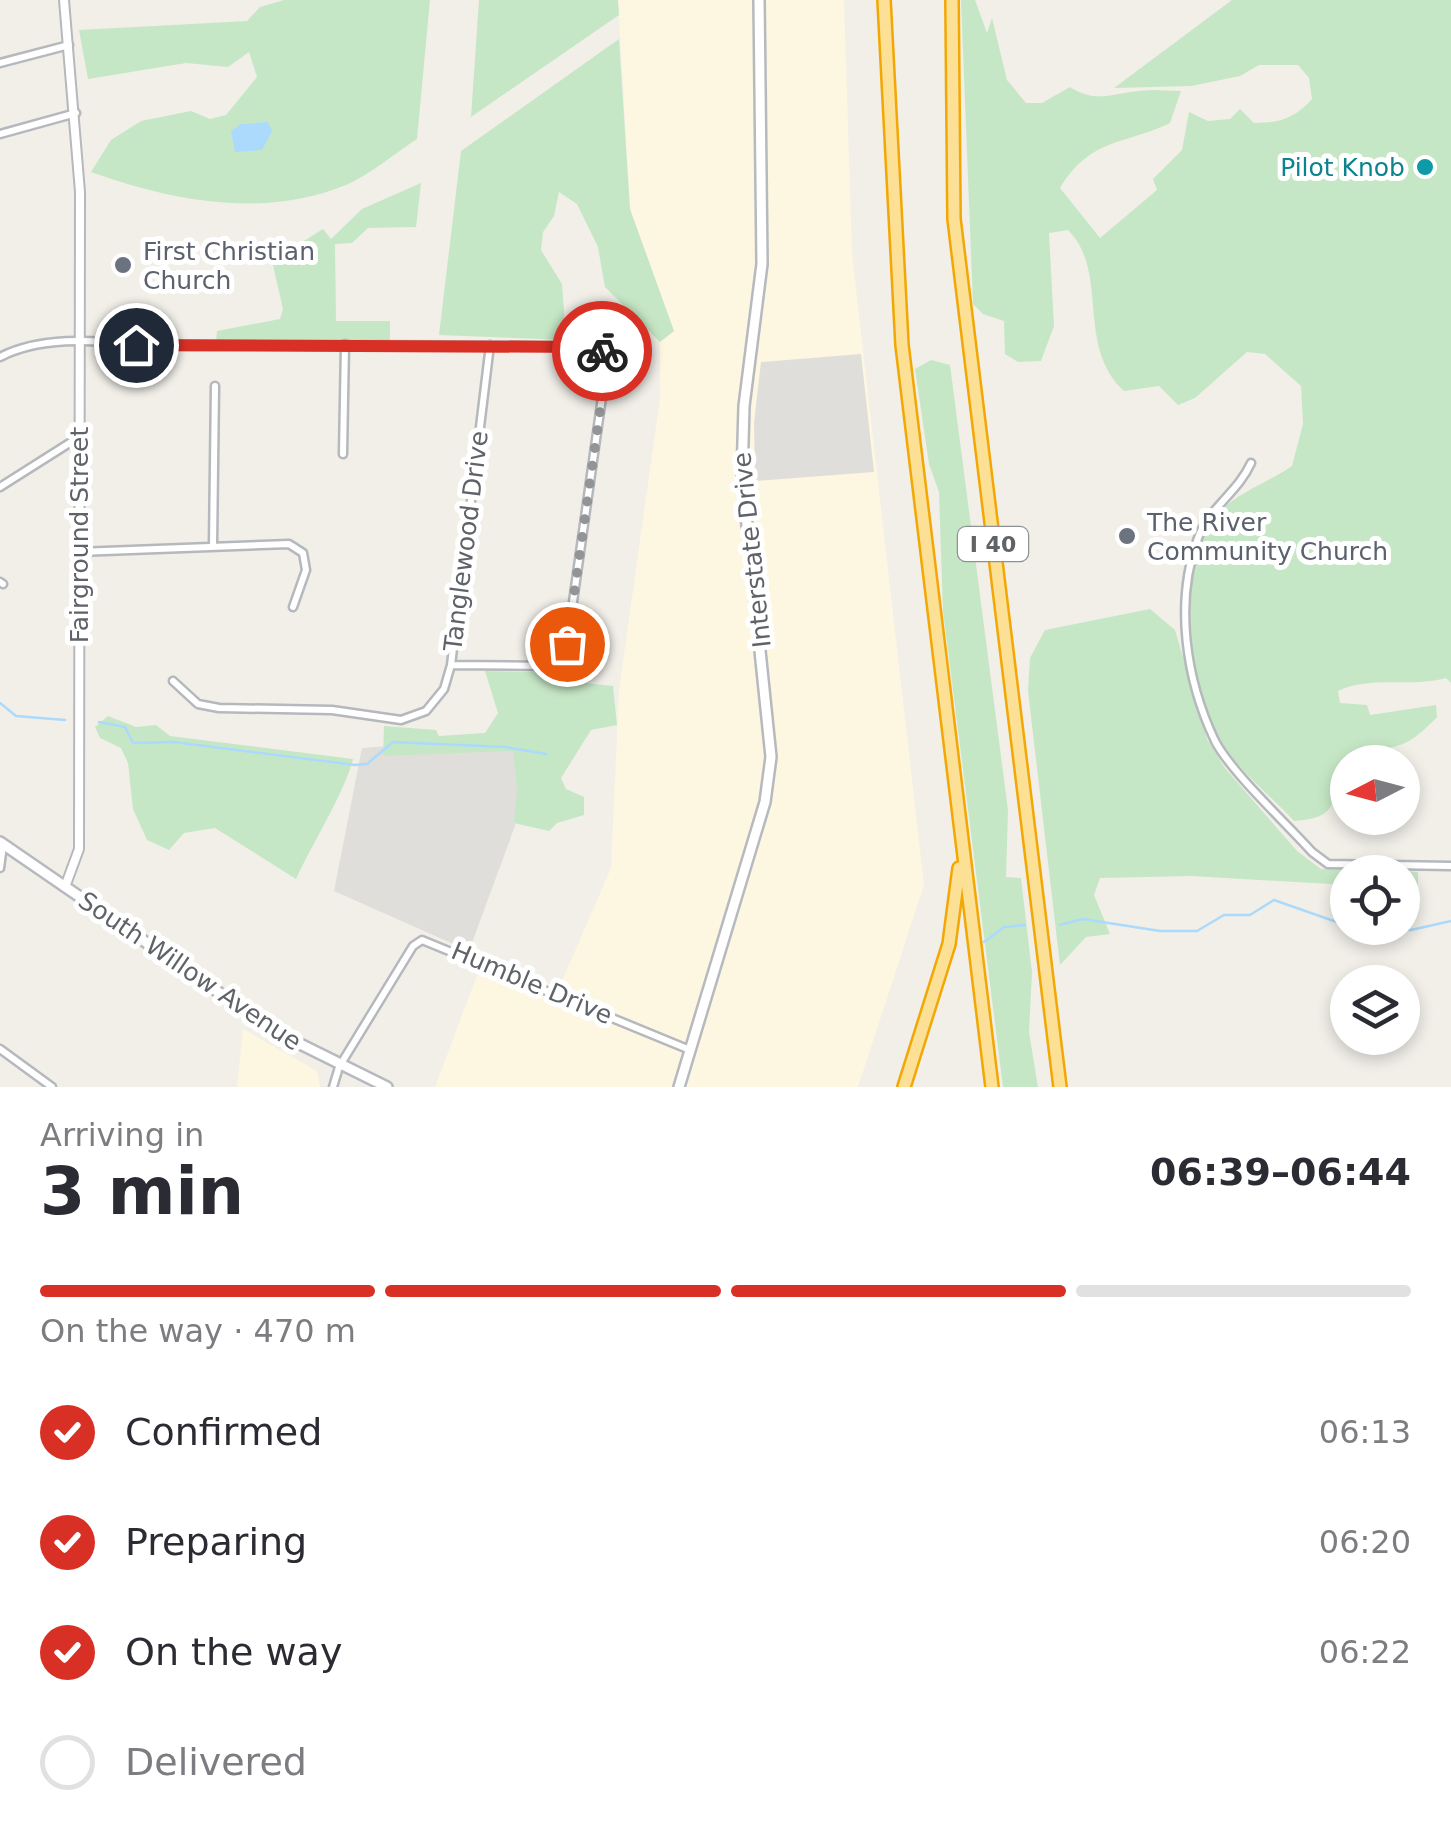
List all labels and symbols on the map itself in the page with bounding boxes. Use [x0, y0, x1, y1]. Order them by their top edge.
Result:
place label: Pilot Knob [1280, 153, 1405, 182]
marker: Pilot Knob [1414, 156, 1436, 178]
place label: First Christian Church [143, 237, 315, 295]
marker: First Christian Church [112, 254, 134, 276]
courier [552, 301, 652, 401]
pin [94, 303, 179, 388]
street label: Fairground Street [65, 427, 94, 643]
street label: Tanglewood Drive [438, 429, 494, 654]
street label: Interstate Drive [727, 451, 777, 649]
place label: The River Community Church [1146, 508, 1388, 566]
marker: The River Community Church [1116, 525, 1138, 547]
road number: I 40 [958, 527, 1028, 561]
pin [525, 602, 610, 687]
north arrow [1330, 745, 1420, 835]
street label: South Willow Avenue [73, 886, 307, 1056]
street label: Humble Drive [447, 936, 617, 1030]

